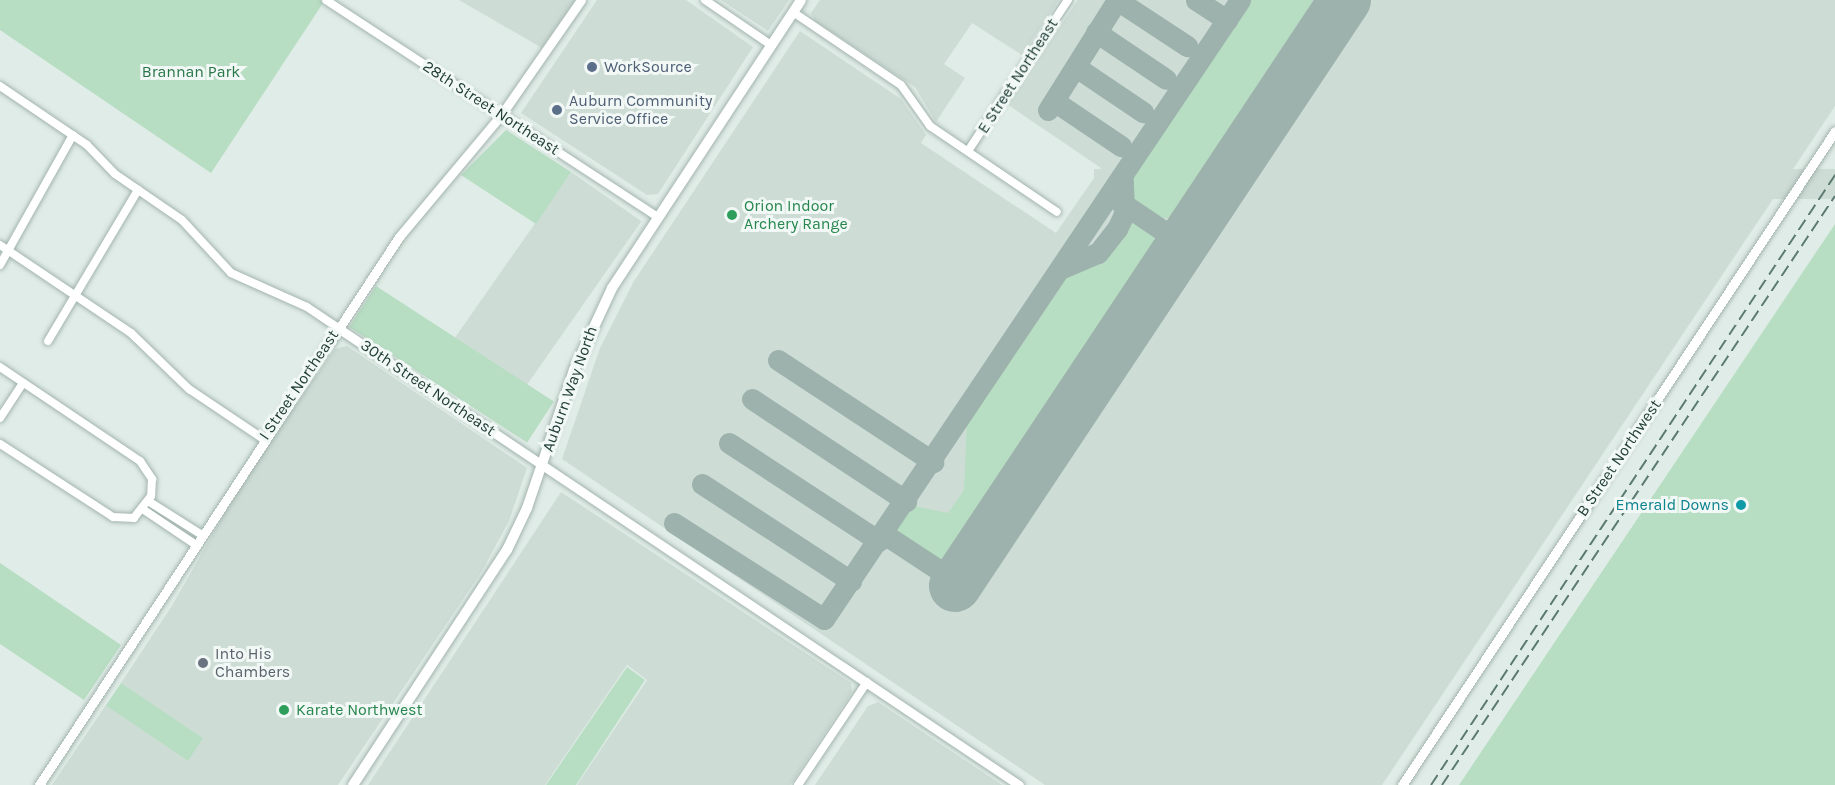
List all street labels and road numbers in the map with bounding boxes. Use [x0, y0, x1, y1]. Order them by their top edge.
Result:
street label: E Street Northeast [974, 15, 1062, 137]
street label: 28th Street Northeast [419, 57, 563, 159]
street label: Auburn Way North [538, 324, 602, 454]
street label: I Street Northeast [255, 326, 343, 444]
street label: 30th Street Northeast [357, 336, 499, 440]
street label: B Street Northwest [1573, 396, 1665, 520]

